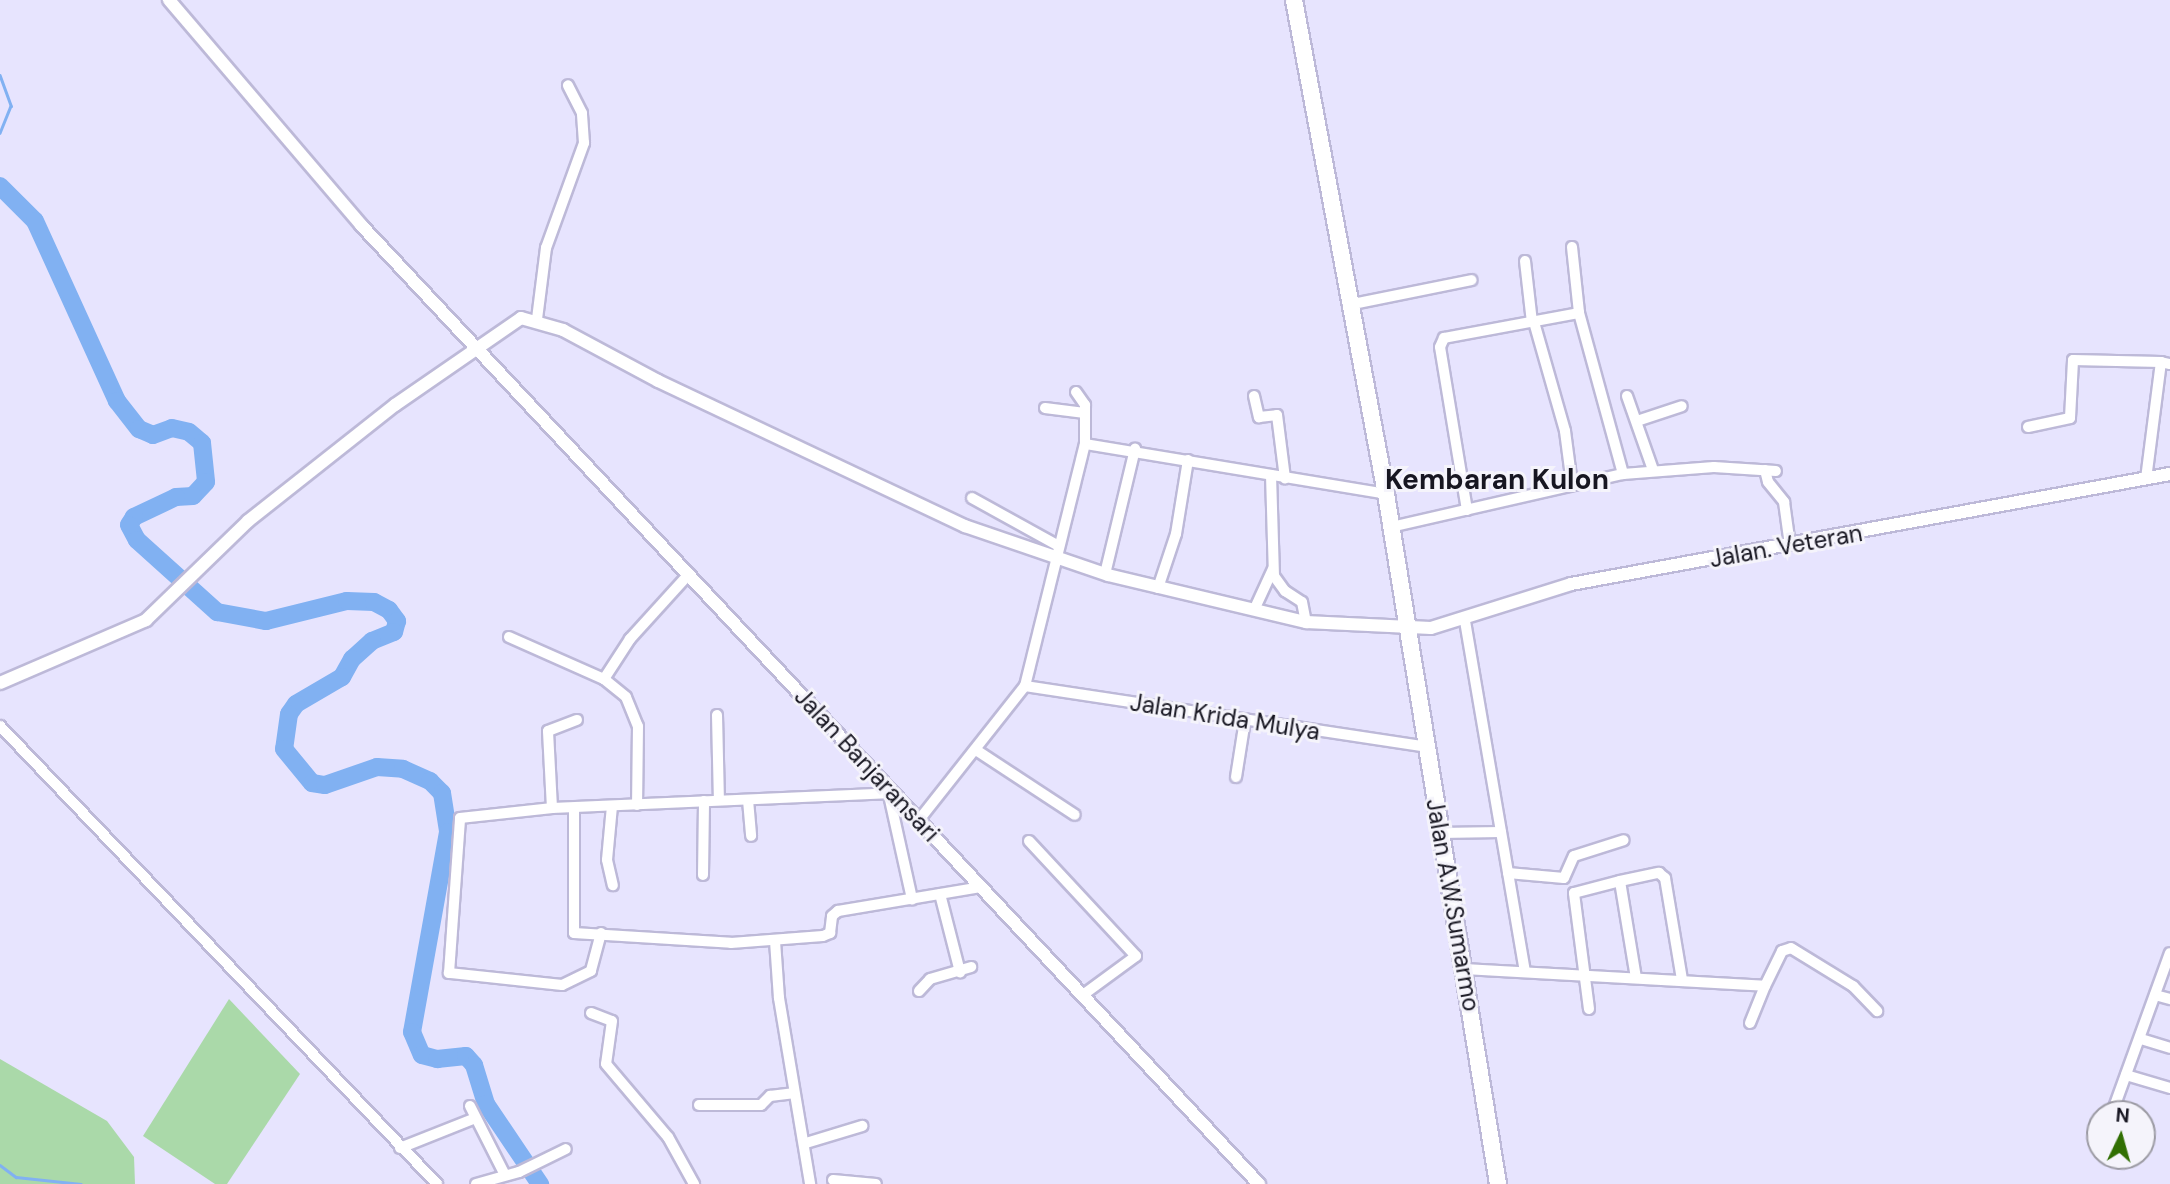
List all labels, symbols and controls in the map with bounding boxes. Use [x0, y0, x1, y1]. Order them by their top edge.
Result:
district label: Kembaran Kulon [1385, 463, 1609, 497]
street label: Jalan. Veteran [1707, 518, 1865, 574]
street label: Jalan Banjaransari [789, 682, 945, 848]
street label: Jalan Krida Mulya [1128, 688, 1322, 746]
street label: Jalan A.W.Sumarmo [1420, 796, 1486, 1014]
north arrow [2086, 1100, 2156, 1170]
text: N [2115, 1103, 2131, 1129]

